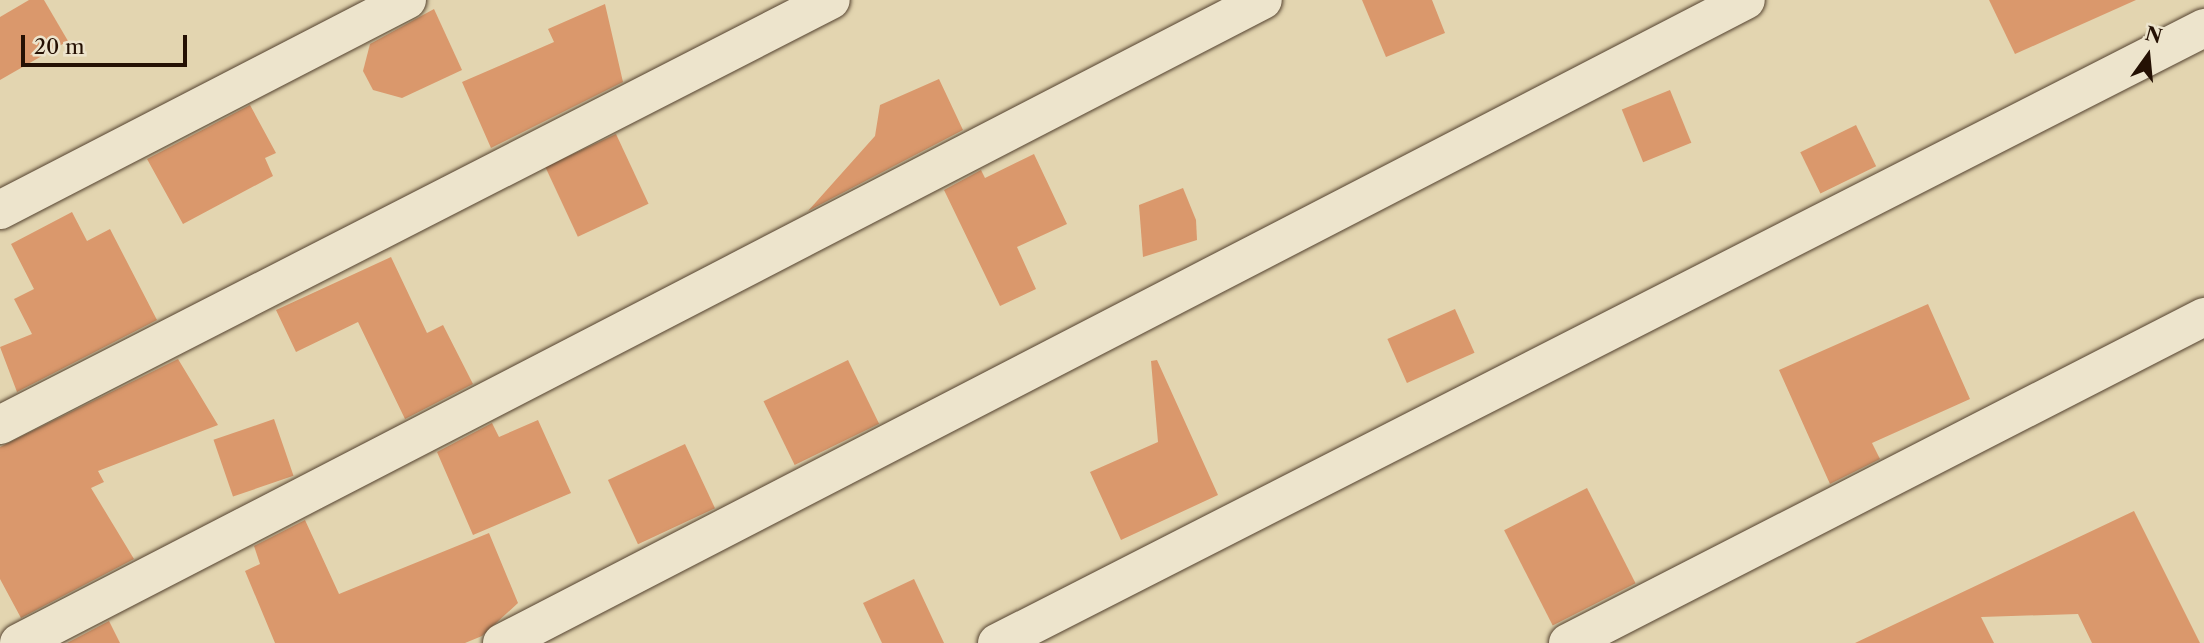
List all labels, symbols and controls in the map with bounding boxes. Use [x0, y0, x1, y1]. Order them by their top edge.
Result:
scale bar [24, 21, 191, 65]
north arrow [2113, 21, 2183, 91]
text: N [2143, 22, 2165, 48]
text: 20 m [34, 34, 85, 59]

